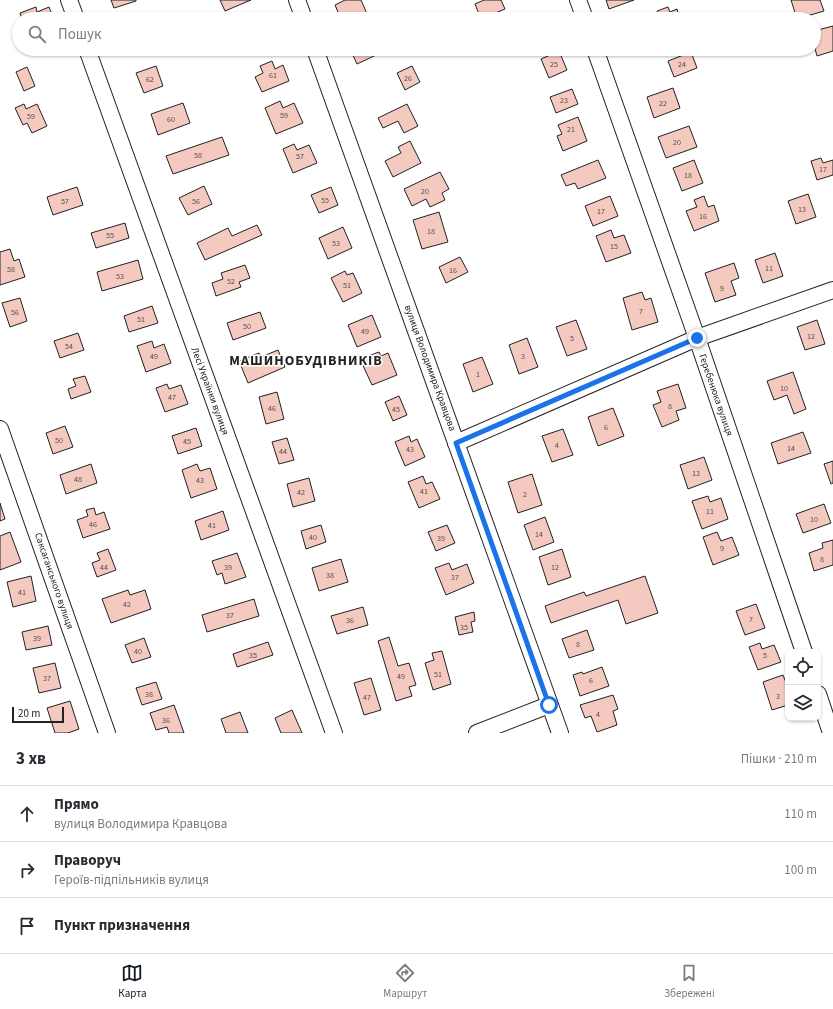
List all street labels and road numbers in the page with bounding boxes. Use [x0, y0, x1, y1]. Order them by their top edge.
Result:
street label: вулиця Володимира Кравцова [401, 303, 459, 433]
street label: Лесі Українки вулиця [188, 345, 232, 437]
street label: Геребенюка вулиця [695, 352, 737, 438]
street label: Саксаганського вулиця [31, 531, 77, 631]

